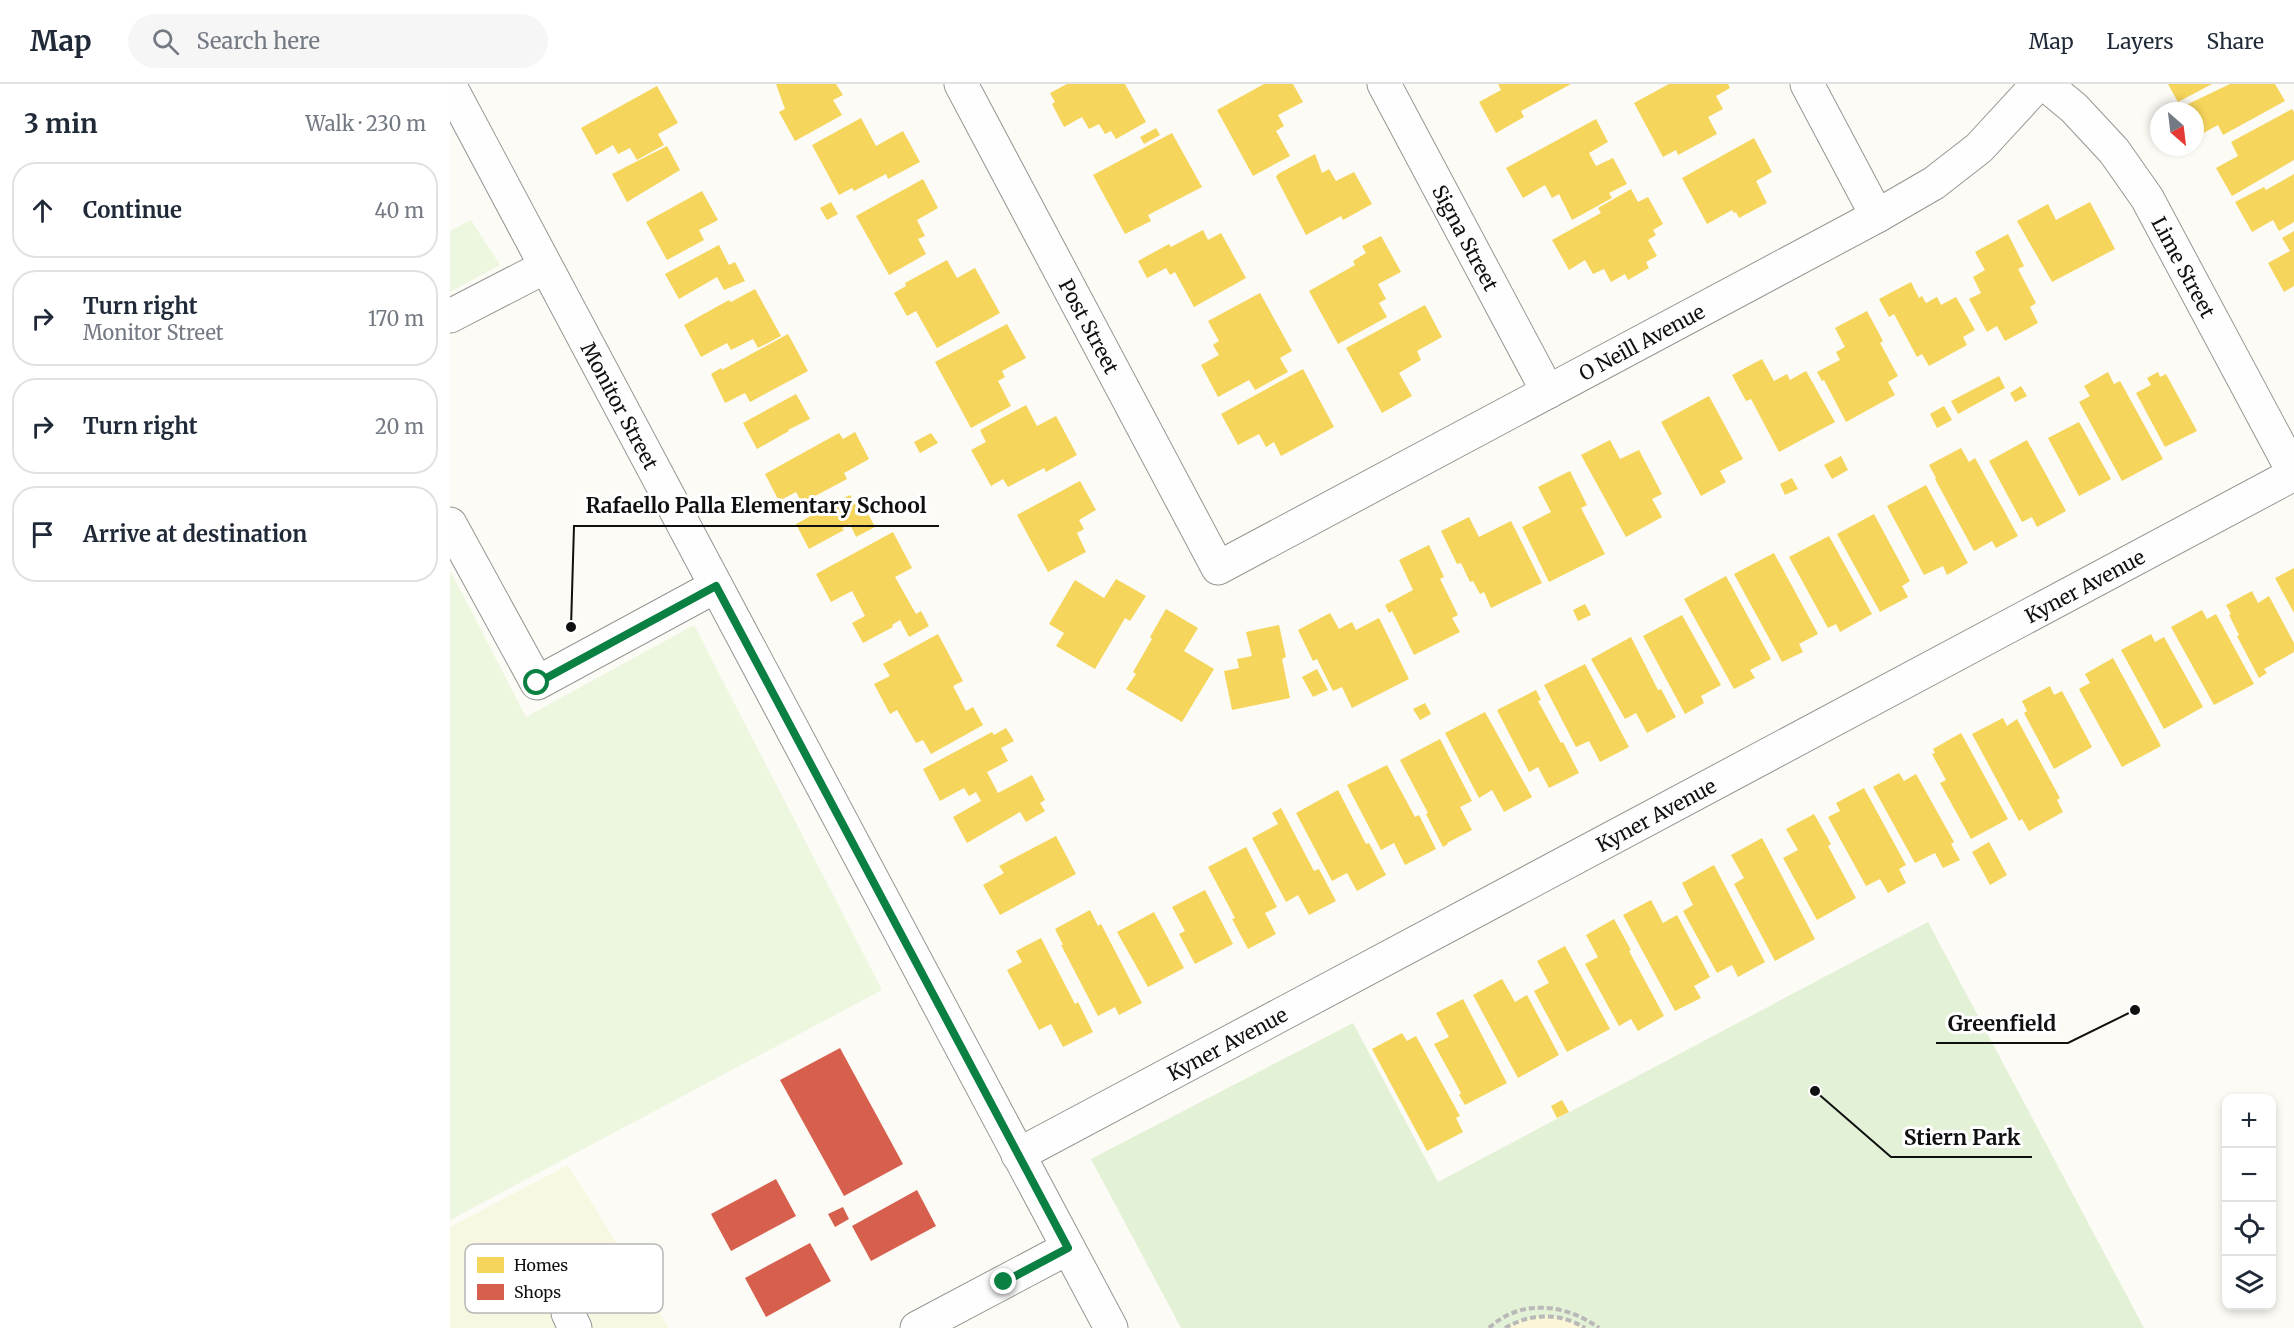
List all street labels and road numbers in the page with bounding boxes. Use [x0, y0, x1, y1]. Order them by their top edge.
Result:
street label: Signa Street [1427, 180, 1504, 295]
street label: Lime Street [2147, 212, 2221, 322]
street label: Post Street [1054, 274, 1125, 378]
street label: O Neill Avenue [1574, 298, 1708, 386]
street label: Monitor Street [576, 338, 664, 474]
street label: Kyner Avenue [2020, 544, 2149, 628]
street label: Kyner Avenue [1592, 772, 1720, 857]
street label: Kyner Avenue [1163, 1001, 1291, 1086]

